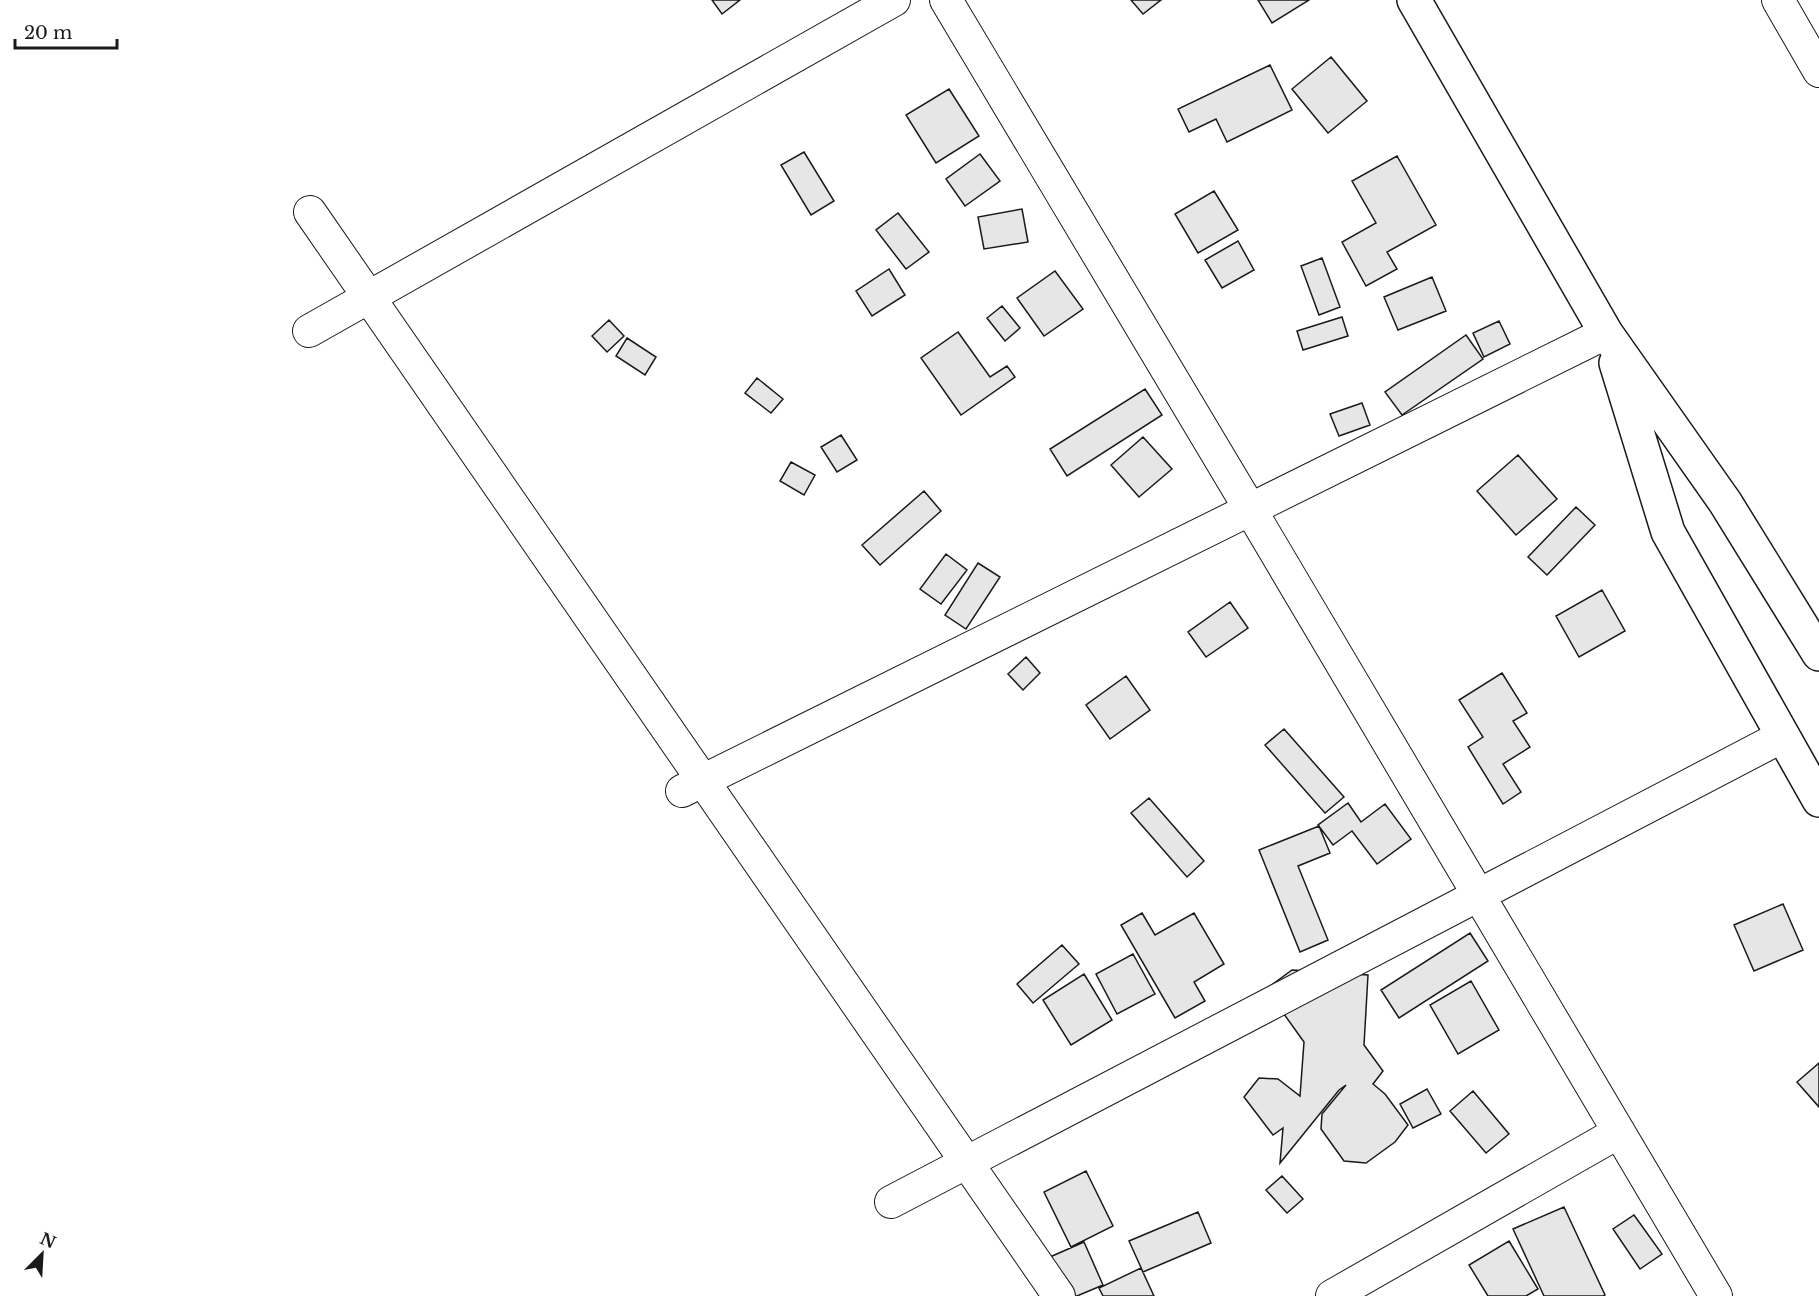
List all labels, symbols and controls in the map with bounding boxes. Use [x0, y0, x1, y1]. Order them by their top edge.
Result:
scale bar [15, 12, 117, 50]
text: 20 m [24, 22, 72, 44]
north arrow [12, 1224, 72, 1284]
text: N [37, 1228, 59, 1252]

